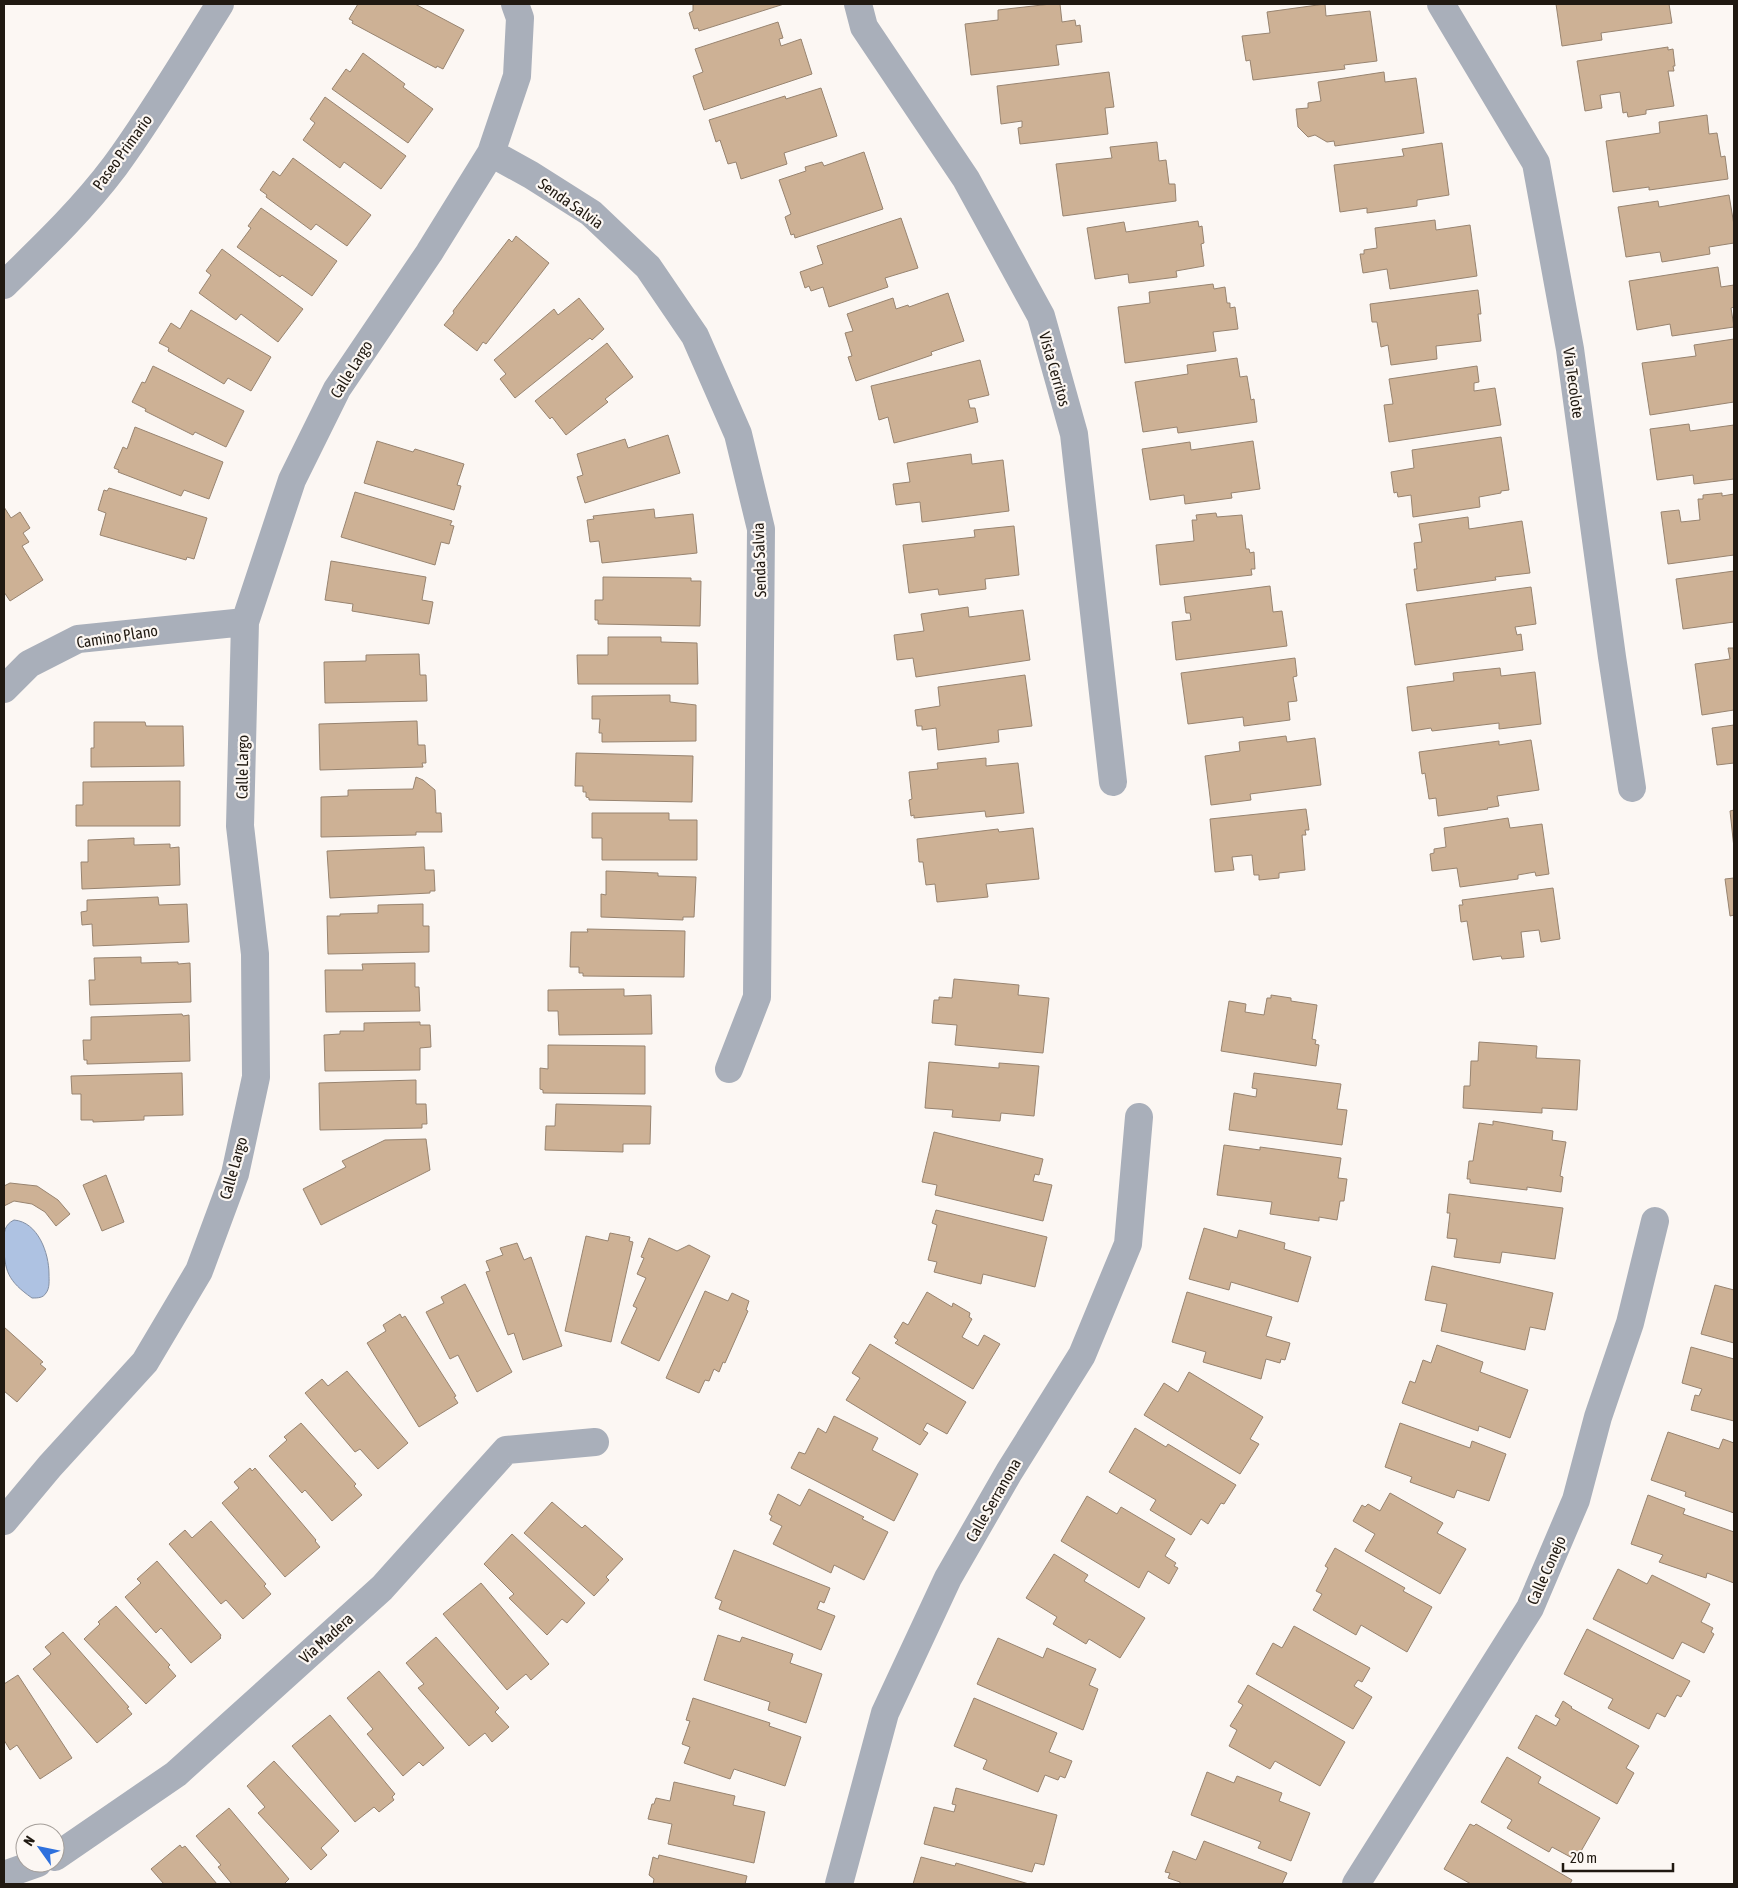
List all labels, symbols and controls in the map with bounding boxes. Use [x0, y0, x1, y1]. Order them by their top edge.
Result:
street label: Paseo Primario [89, 111, 155, 193]
street label: Senda Salvia [535, 174, 607, 232]
street label: Vista Cerritos [1036, 330, 1074, 409]
street label: Calle Largo [326, 337, 377, 402]
street label: Via Tecolote [1560, 347, 1588, 419]
street label: Senda Salvia [749, 522, 769, 598]
street label: Camino Plano [75, 621, 159, 651]
street label: Calle Largo [232, 735, 253, 799]
street label: Calle Largo [215, 1135, 251, 1202]
street label: Calle Serranona [962, 1455, 1024, 1545]
street label: Calle Conejo [1523, 1533, 1570, 1608]
street label: Vía Madera [295, 1609, 357, 1667]
north arrow [15, 1823, 65, 1873]
text: N [20, 1833, 38, 1849]
scale bar [1563, 1840, 1673, 1872]
text: 20 m [1570, 1849, 1597, 1866]

